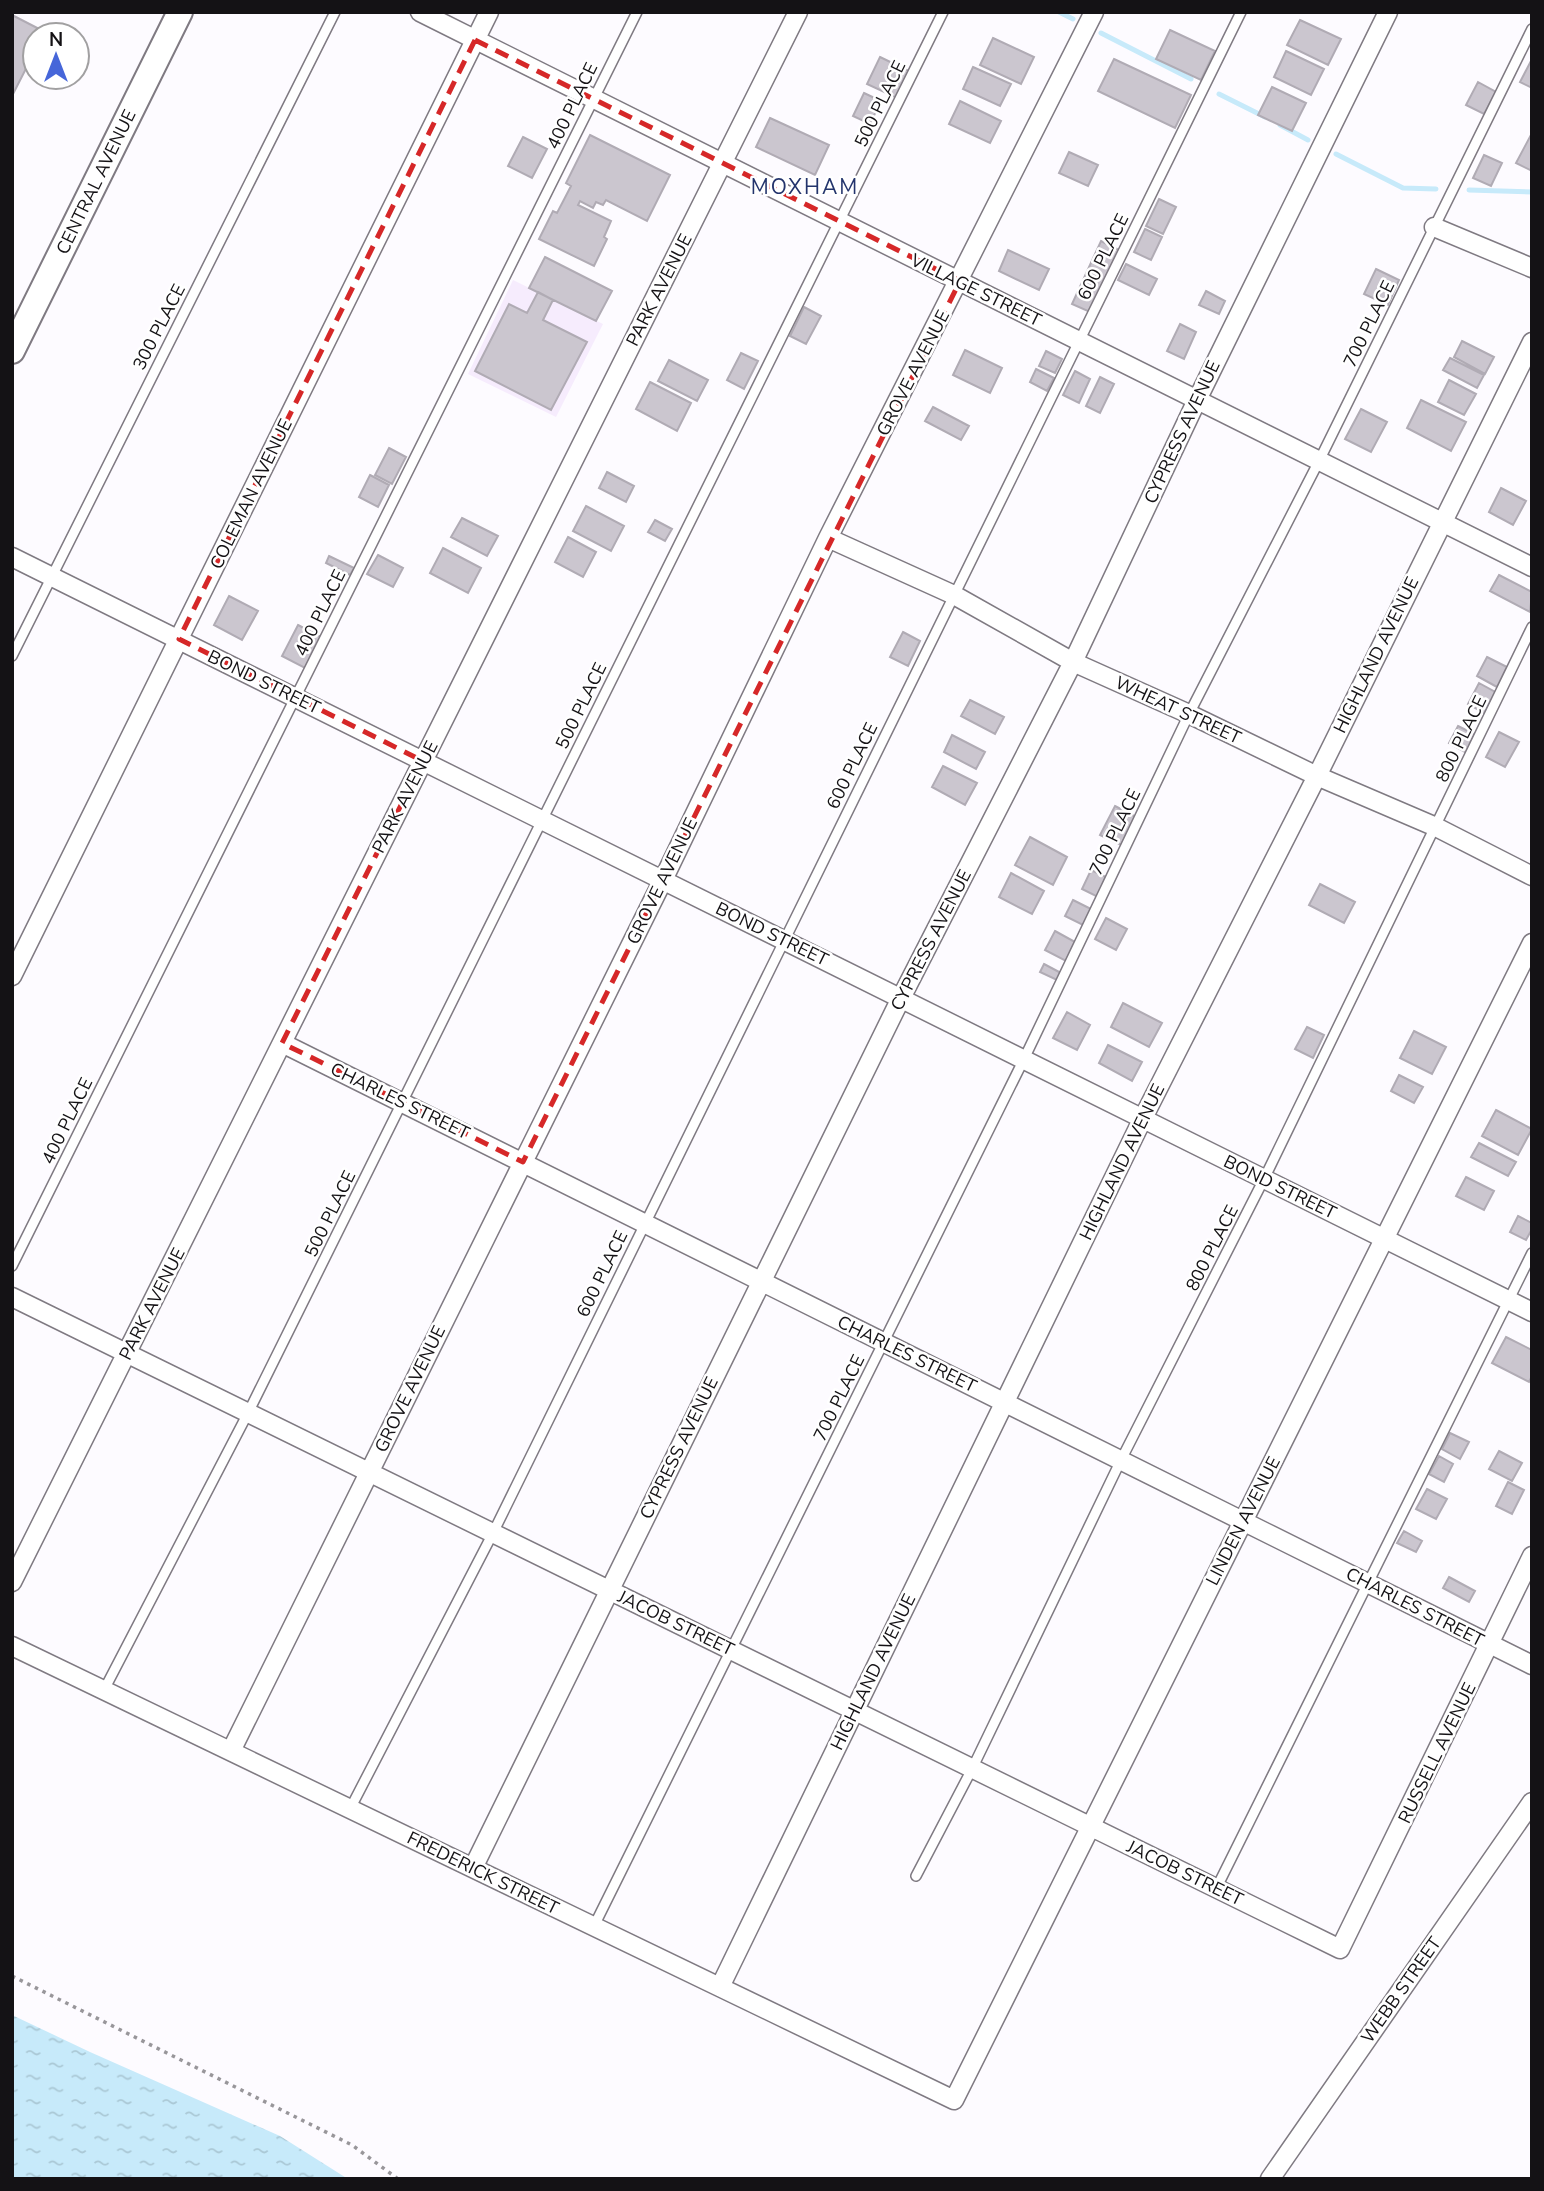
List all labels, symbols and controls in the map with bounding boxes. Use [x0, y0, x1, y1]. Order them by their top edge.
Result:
north arrow [21, 21, 91, 91]
text: N [49, 27, 63, 53]
street label: 500 PLACE [849, 57, 911, 151]
street label: 400 PLACE [541, 59, 603, 153]
street label: CENTRAL AVENUE [51, 106, 141, 258]
district label: MOXHAM [751, 173, 859, 201]
street label: 600 PLACE [1072, 210, 1134, 304]
street label: PARK AVENUE [620, 230, 698, 350]
street label: VILLAGE STREET [906, 248, 1045, 332]
street label: 700 PLACE [1338, 277, 1400, 371]
street label: 300 PLACE [127, 280, 191, 374]
street label: GROVE AVENUE [871, 306, 955, 440]
street label: CYPRESS AVENUE [1138, 357, 1226, 507]
street label: COLEMAN AVENUE [204, 415, 298, 573]
street label: 400 PLACE [289, 566, 351, 660]
street label: HIGHLAND AVENUE [1328, 573, 1424, 737]
street label: BOND STREET [204, 644, 324, 720]
street label: 500 PLACE [550, 659, 612, 753]
street label: WHEAT STREET [1111, 670, 1245, 750]
street label: 800 PLACE [1430, 692, 1492, 786]
street label: 600 PLACE [821, 719, 883, 813]
street label: PARK AVENUE [366, 737, 444, 857]
street label: 700 PLACE [1084, 785, 1146, 879]
street label: GROVE AVENUE [621, 814, 703, 948]
street label: CYPRESS AVENUE [885, 865, 977, 1015]
street label: BOND STREET [712, 896, 832, 972]
street label: CHARLES STREET [326, 1057, 474, 1145]
street label: 400 PLACE [36, 1074, 98, 1168]
street label: HIGHLAND AVENUE [1074, 1080, 1170, 1244]
street label: BOND STREET [1220, 1149, 1340, 1225]
street label: 500 PLACE [299, 1167, 361, 1261]
street label: 800 PLACE [1180, 1201, 1244, 1295]
street label: 600 PLACE [571, 1227, 633, 1321]
street label: PARK AVENUE [113, 1244, 191, 1364]
street label: CHARLES STREET [833, 1310, 981, 1398]
street label: GROVE AVENUE [369, 1322, 451, 1456]
street label: 700 PLACE [808, 1351, 870, 1445]
street label: CYPRESS AVENUE [634, 1373, 724, 1523]
street label: LINDEN AVENUE [1200, 1453, 1286, 1589]
street label: CHARLES STREET [1342, 1562, 1488, 1652]
street label: JACOB STREET [613, 1584, 738, 1662]
street label: HIGHLAND AVENUE [825, 1590, 921, 1754]
street label: RUSSELL AVENUE [1392, 1679, 1482, 1827]
street label: FREDERICK STREET [403, 1826, 563, 1920]
street label: JACOB STREET [1122, 1834, 1247, 1912]
street label: WEBB STREET [1355, 1932, 1447, 2048]

